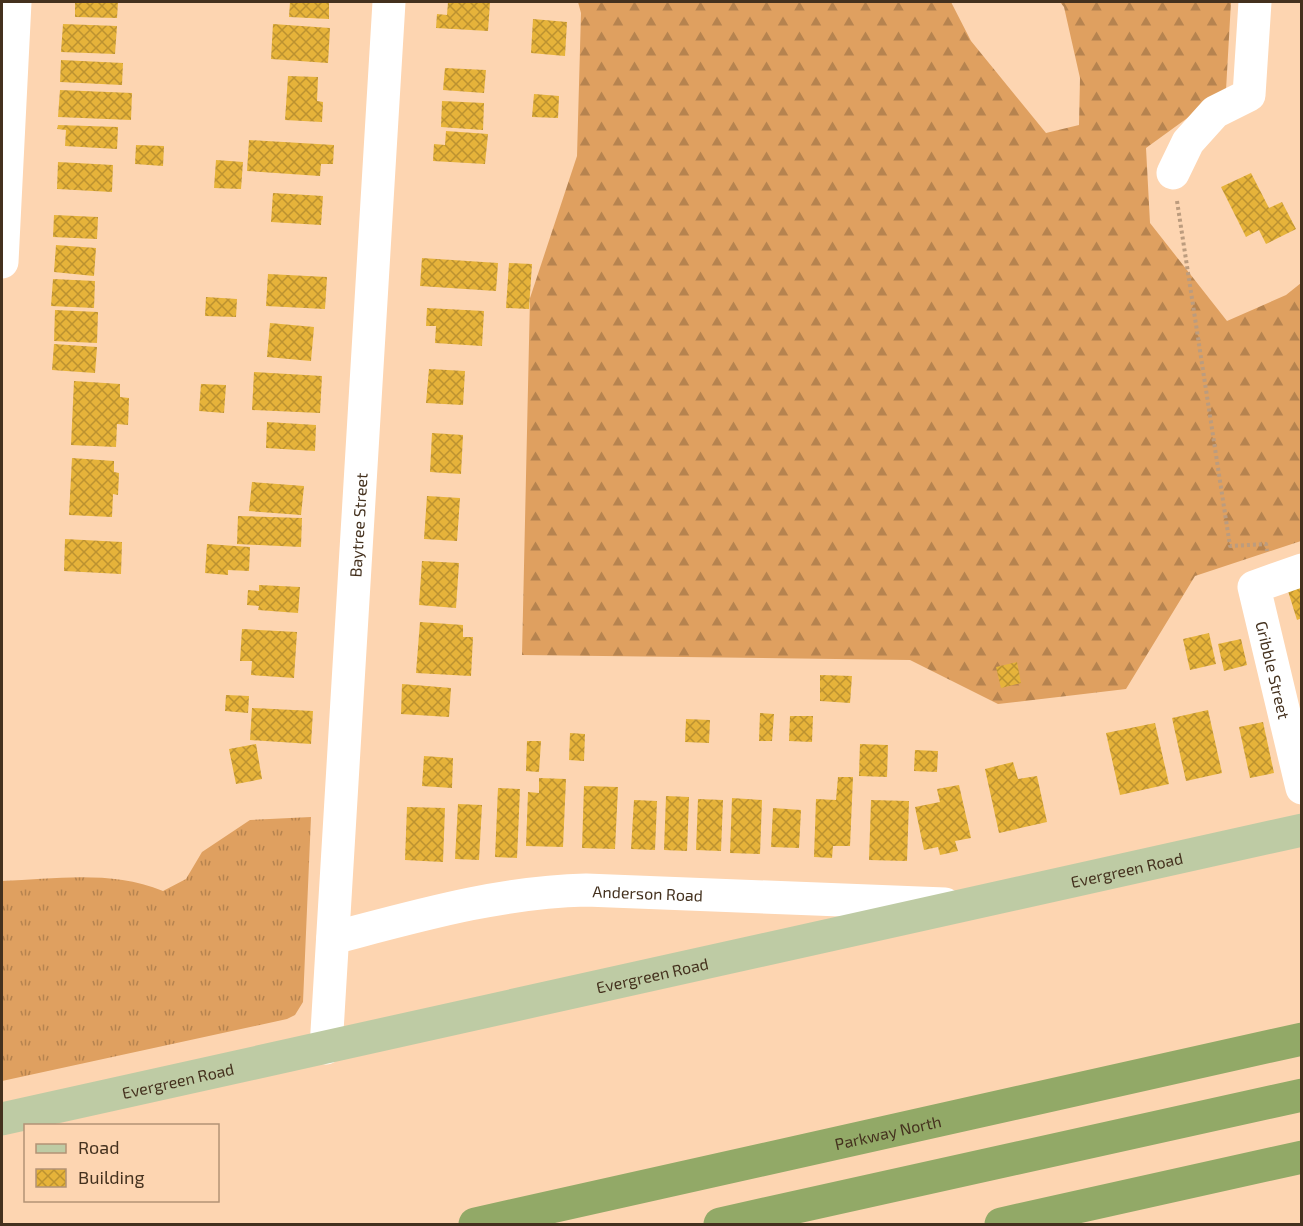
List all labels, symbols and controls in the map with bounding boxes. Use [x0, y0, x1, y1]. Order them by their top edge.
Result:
street label: Baytree Street [345, 472, 370, 578]
street label: Gribble Street [1253, 619, 1295, 721]
street label: Evergreen Road [1069, 847, 1184, 891]
street label: Anderson Road [592, 881, 703, 904]
street label: Evergreen Road [594, 953, 710, 996]
street label: Evergreen Road [120, 1058, 236, 1102]
street label: Parkway North [833, 1111, 943, 1153]
legend [24, 1124, 219, 1202]
text: Road [78, 1136, 119, 1158]
text: Building [78, 1166, 145, 1188]

